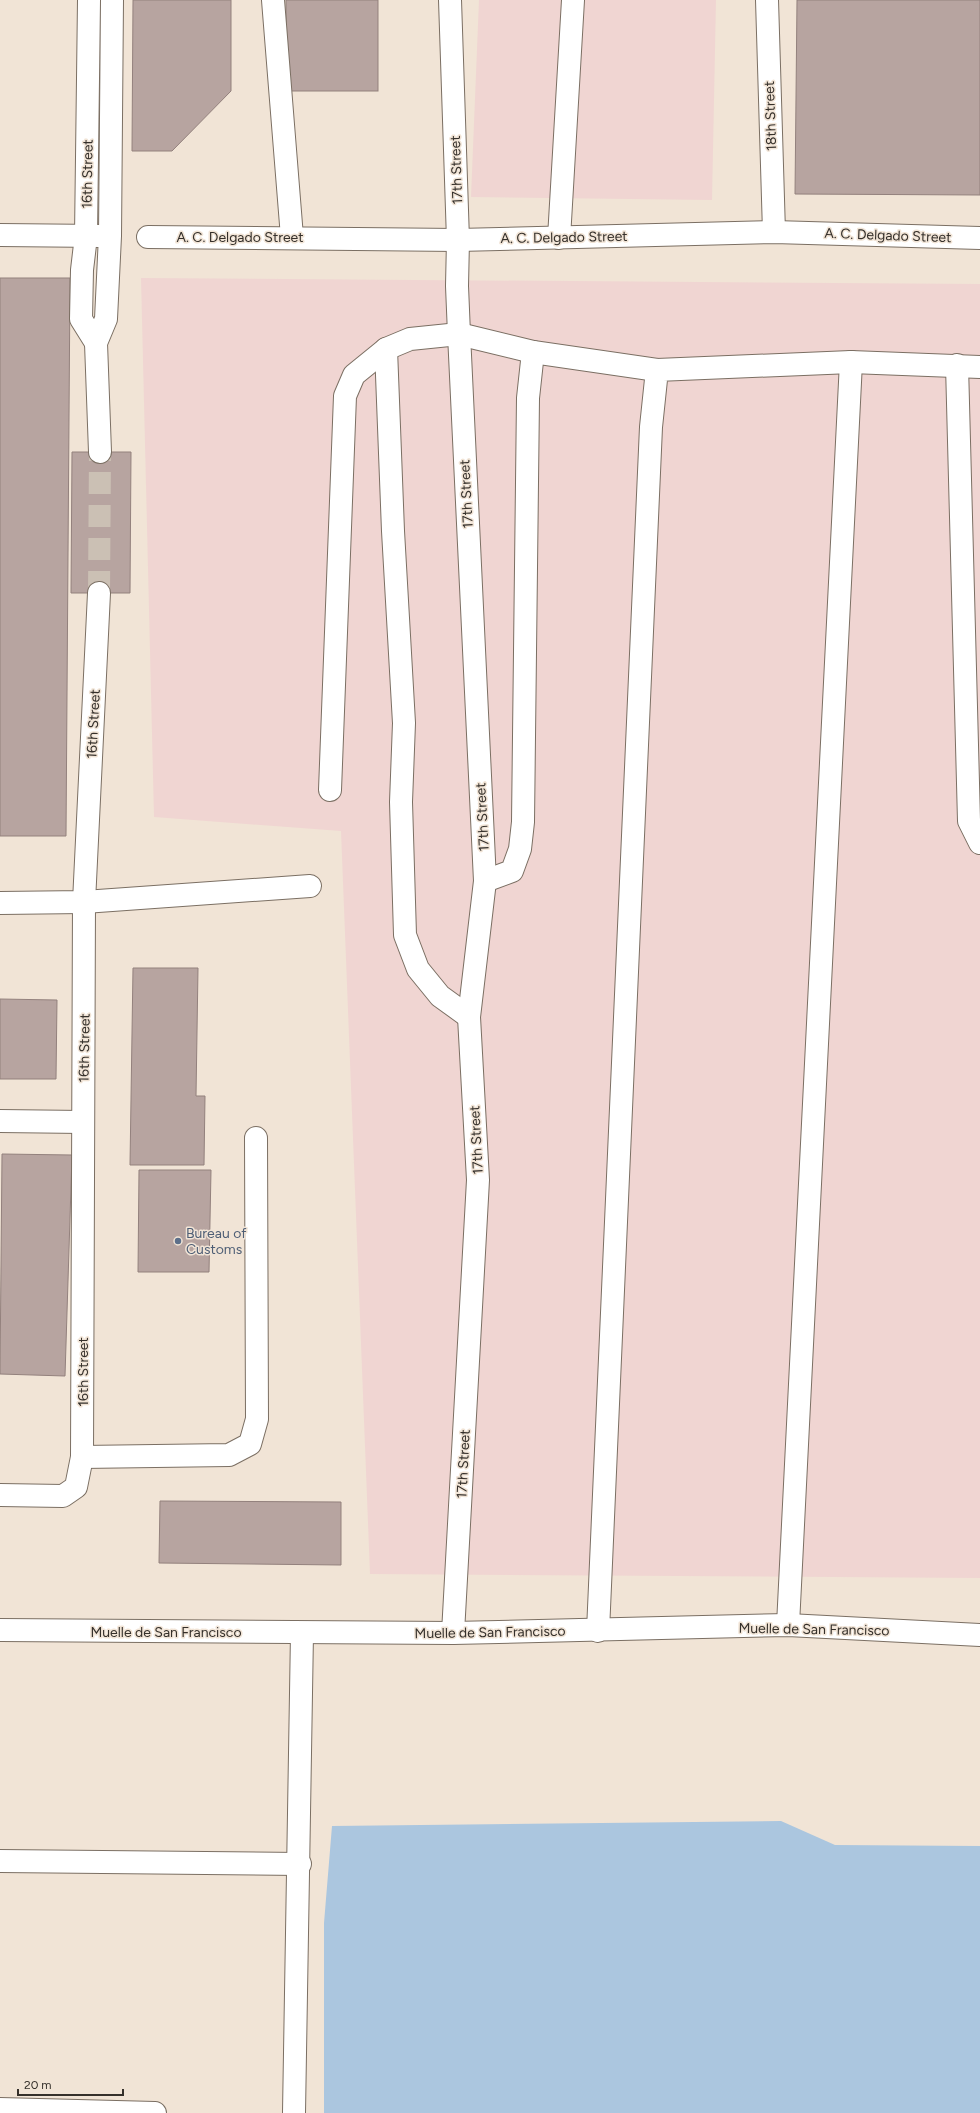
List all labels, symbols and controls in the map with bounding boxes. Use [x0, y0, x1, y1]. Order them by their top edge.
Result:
street label: 18th Street [761, 81, 780, 151]
street label: 17th Street [447, 135, 466, 205]
street label: 16th Street [78, 139, 97, 209]
street label: A. C. Delgado Street [824, 225, 952, 246]
street label: A. C. Delgado Street [500, 228, 628, 247]
street label: A. C. Delgado Street [176, 229, 304, 246]
street label: 17th Street [456, 459, 477, 529]
street label: 16th Street [83, 689, 104, 759]
street label: 17th Street [472, 782, 493, 852]
street label: 16th Street [75, 1013, 94, 1083]
street label: 17th Street [466, 1105, 487, 1175]
place label: Bureau of Customs [186, 1225, 247, 1258]
marker: Bureau of Customs [173, 1236, 183, 1246]
street label: 16th Street [75, 1337, 92, 1407]
street label: 17th Street [453, 1429, 474, 1499]
street label: Muelle de San Francisco [738, 1620, 890, 1639]
street label: Muelle de San Francisco [414, 1623, 566, 1642]
street label: Muelle de San Francisco [90, 1624, 242, 1641]
scale bar [18, 2071, 123, 2097]
text: 20 m [24, 2078, 52, 2092]

